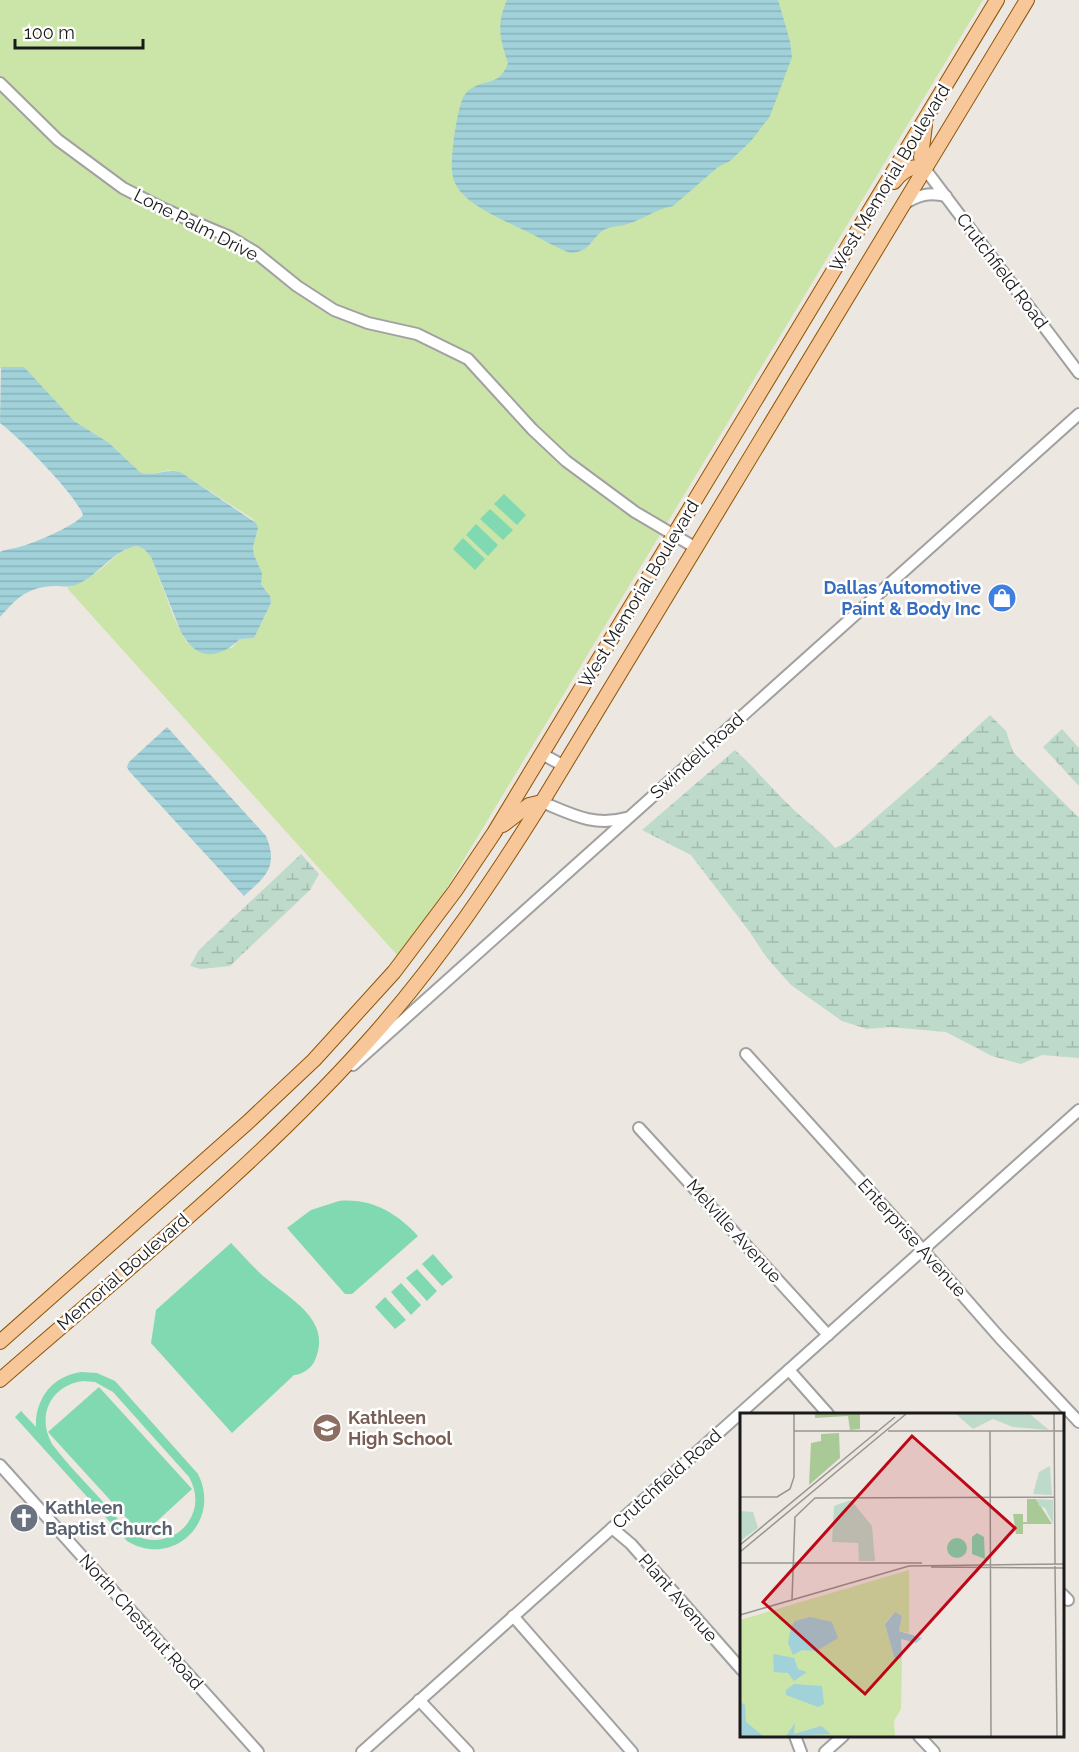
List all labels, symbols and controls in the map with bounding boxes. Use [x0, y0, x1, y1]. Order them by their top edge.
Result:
scale bar [15, 12, 142, 50]
text: 100 m [24, 22, 75, 43]
street label: West Memorial Boulevard [825, 80, 954, 275]
street label: Lone Palm Drive [131, 184, 262, 265]
street label: Crutchfield Road [952, 209, 1053, 333]
street label: West Memorial Boulevard [574, 496, 703, 691]
place label: Dallas Automotive Paint & Body Inc [823, 577, 981, 619]
shop icon: Dallas Automotive Paint & Body Inc [986, 582, 1018, 614]
street label: Swindell Road [646, 708, 748, 803]
street label: Enterprise Avenue [854, 1174, 971, 1301]
street label: Melville Avenue [682, 1175, 787, 1287]
street label: Memorial Boulevard [53, 1209, 193, 1334]
place label: Kathleen High School [348, 1407, 452, 1449]
school or university icon: Kathleen High School [311, 1412, 343, 1444]
inset map [740, 1413, 1064, 1737]
street label: Crutchfield Road [608, 1424, 725, 1533]
place label: Kathleen Baptist Church [45, 1497, 173, 1539]
church icon: Kathleen Baptist Church [8, 1502, 40, 1534]
street label: Plant Avenue [635, 1549, 723, 1646]
street label: North Chestnut Road [75, 1550, 208, 1694]

